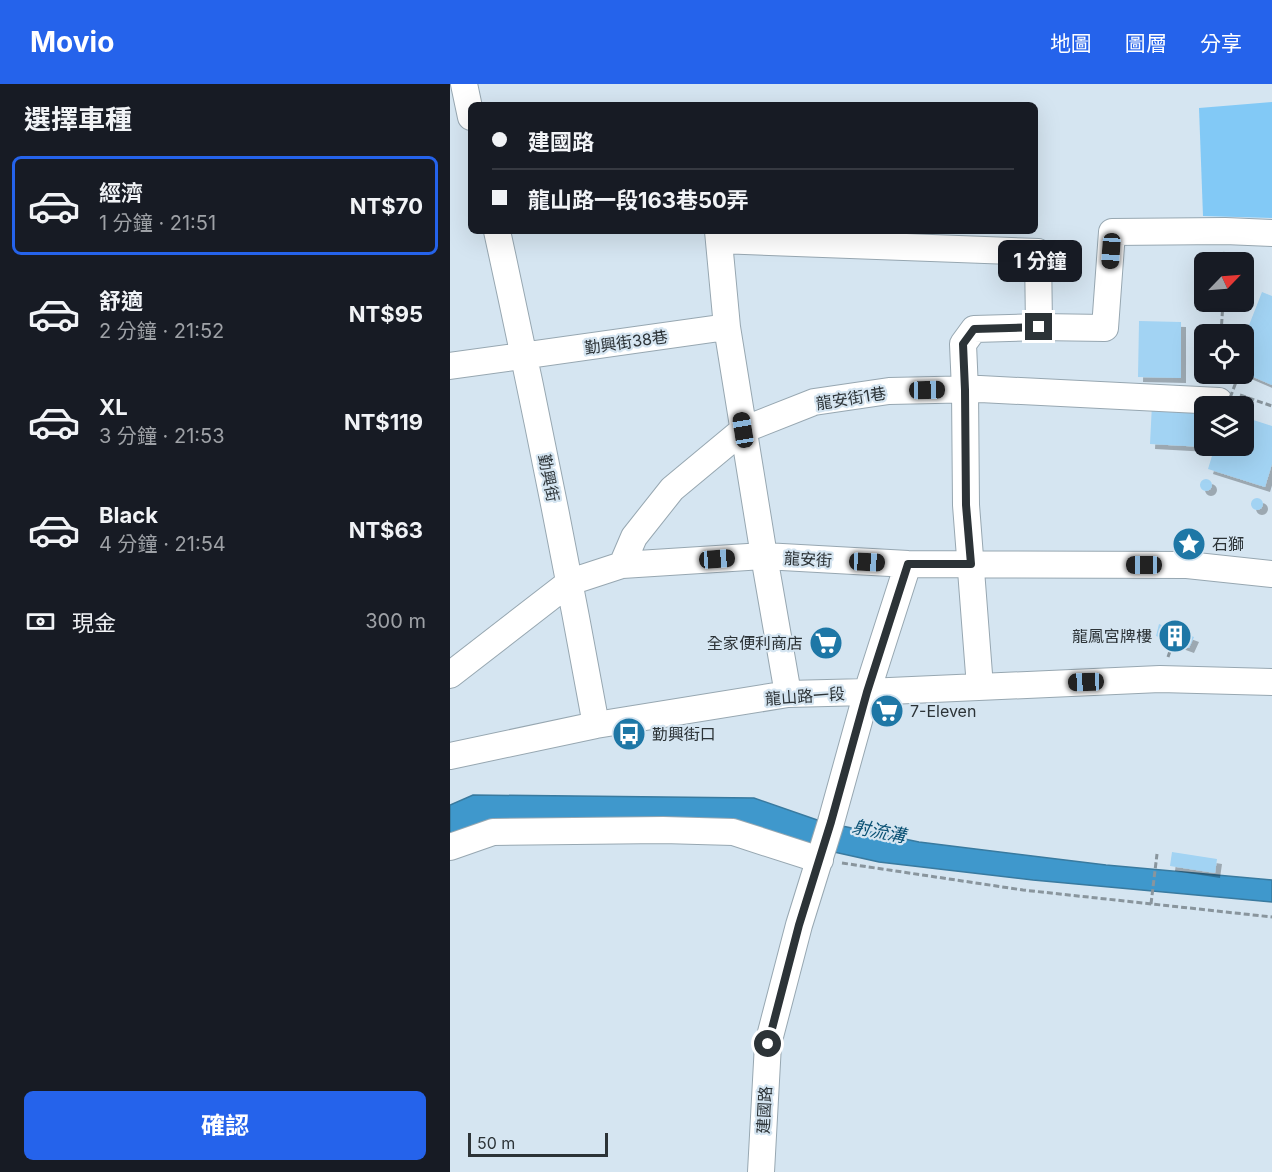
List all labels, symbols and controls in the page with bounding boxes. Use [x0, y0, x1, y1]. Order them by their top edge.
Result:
text: Movio [30, 25, 114, 59]
text: 地圖 [1050, 31, 1092, 56]
text: 圖層 [1125, 31, 1167, 56]
text: 分享 [1200, 31, 1242, 56]
text: 選擇車種 [24, 103, 132, 136]
text: 建國路 [528, 129, 594, 155]
icon: car [27, 179, 81, 233]
text: 經濟 [99, 180, 143, 206]
text: 龍山路一段163巷50弄 [528, 187, 749, 213]
text: NT$70 [350, 193, 423, 219]
text: 1 分鐘 · 21:51 [99, 211, 216, 235]
car [1101, 232, 1121, 270]
callout: 1 分鐘 [997, 240, 1081, 282]
text: 1 分鐘 [1013, 249, 1067, 273]
north arrow [1194, 252, 1254, 312]
map controls [1194, 252, 1254, 456]
icon: car [27, 287, 81, 341]
text: 舒適 [99, 288, 143, 314]
text: NT$95 [349, 301, 423, 327]
route end [1025, 313, 1052, 340]
text: 2 分鐘 · 21:52 [99, 319, 224, 343]
button: locate [1194, 324, 1254, 384]
street label: 勤興街38巷 [583, 326, 669, 358]
car [909, 381, 945, 399]
street label: 龍安街1巷 [815, 383, 887, 413]
text: XL [99, 394, 128, 420]
icon: car [27, 395, 81, 449]
button: layers [1194, 396, 1254, 456]
text: NT$119 [344, 409, 423, 435]
car [731, 411, 755, 449]
text: 3 分鐘 · 21:53 [99, 424, 225, 448]
street label: 勤興街 [535, 453, 563, 503]
text: Black [99, 502, 158, 528]
icon: car [27, 503, 81, 557]
text: NT$63 [349, 517, 423, 543]
place icon: 石獅 [1171, 526, 1207, 562]
text: 4 分鐘 · 21:54 [99, 532, 226, 556]
place label: 石獅 [1212, 534, 1244, 554]
street label: 龍安街 [784, 548, 832, 570]
car [698, 549, 736, 569]
car [849, 552, 885, 572]
car [1126, 556, 1162, 574]
icon: cash [24, 605, 57, 638]
text: 300 m [365, 609, 426, 633]
text: 現金 [72, 610, 116, 636]
building icon: 龍鳳宮牌樓 [1157, 618, 1193, 654]
supermarket icon: 全家便利商店 [808, 625, 844, 661]
place label: 龍鳳宮牌樓 [1072, 626, 1152, 646]
place label: 全家便利商店 [707, 633, 803, 653]
car [1068, 672, 1104, 692]
street label: 龍山路一段 [764, 683, 846, 709]
supermarket icon: 7-Eleven [869, 693, 905, 729]
place label: 7-Eleven [910, 701, 976, 721]
bus stop icon: 勤興街口 [611, 716, 647, 752]
place label: 勤興街口 [652, 724, 716, 744]
water label: 射流溝 [850, 816, 910, 847]
route start [754, 1030, 781, 1057]
street label: 建國路 [753, 1086, 775, 1134]
button: 確認 [24, 1091, 426, 1160]
scale bar [468, 1130, 608, 1158]
text: 50 m [477, 1133, 515, 1153]

